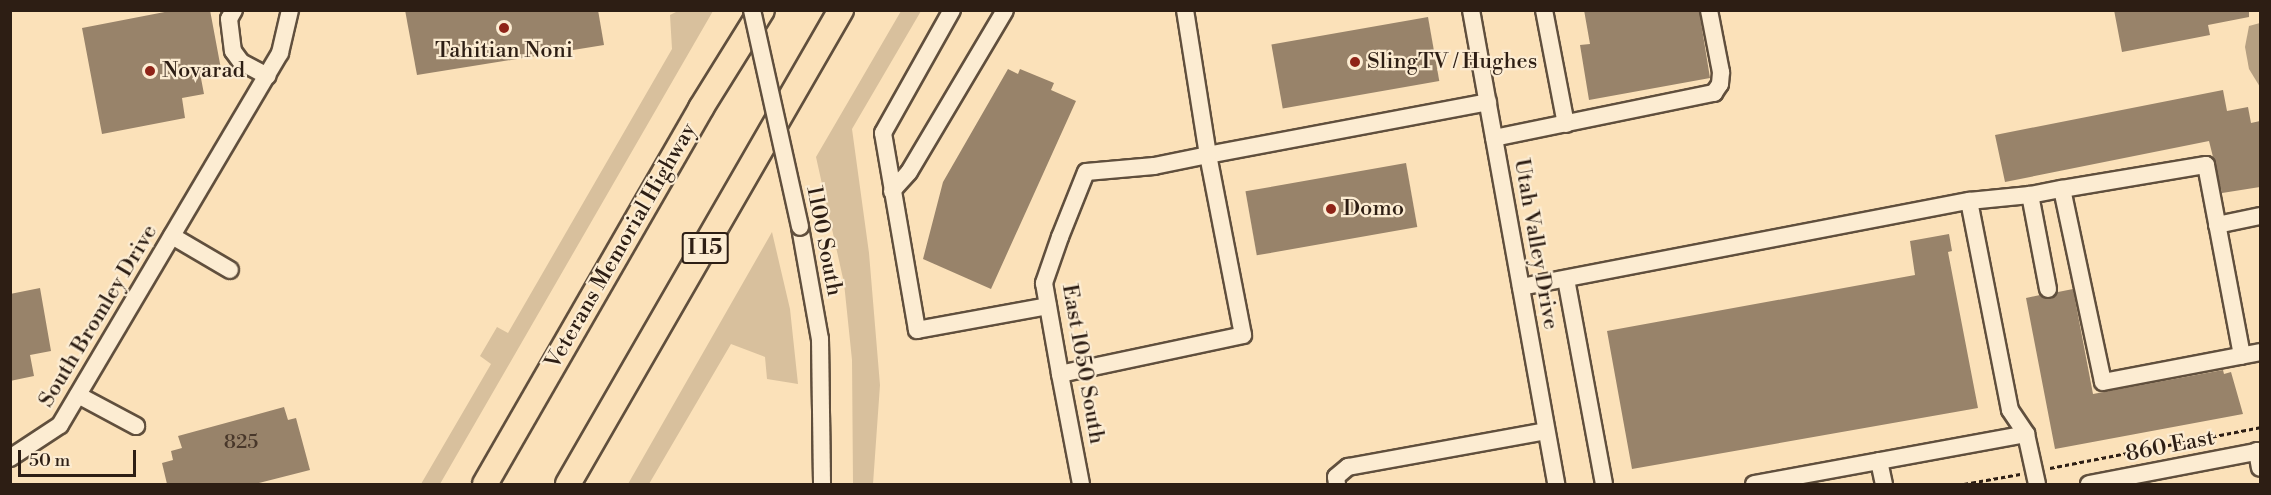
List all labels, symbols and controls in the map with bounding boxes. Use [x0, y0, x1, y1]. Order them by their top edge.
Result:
marker: Tahitian Noni [497, 21, 511, 35]
place label: Tahitian Noni [435, 38, 573, 64]
place label: SlingTV / Hughes [1367, 49, 1537, 75]
marker: SlingTV / Hughes [1348, 55, 1362, 69]
place label: Novarad [162, 58, 245, 84]
marker: Novarad [143, 64, 157, 78]
street label: Veterans Memorial Highway [540, 118, 702, 374]
street label: Utah Valley Drive [1508, 156, 1564, 332]
street label: 1100 South [800, 184, 848, 298]
place label: Domo [1343, 196, 1404, 222]
marker: Domo [1324, 202, 1338, 216]
street label: South Bromley Drive [33, 220, 163, 412]
road number: I 15 [681, 230, 729, 266]
street label: East 1050 South [1056, 282, 1110, 446]
street label: 860 East [2123, 424, 2217, 468]
house number: 825 [224, 430, 258, 454]
scale bar [21, 438, 140, 476]
text: 50 m [29, 449, 70, 472]

